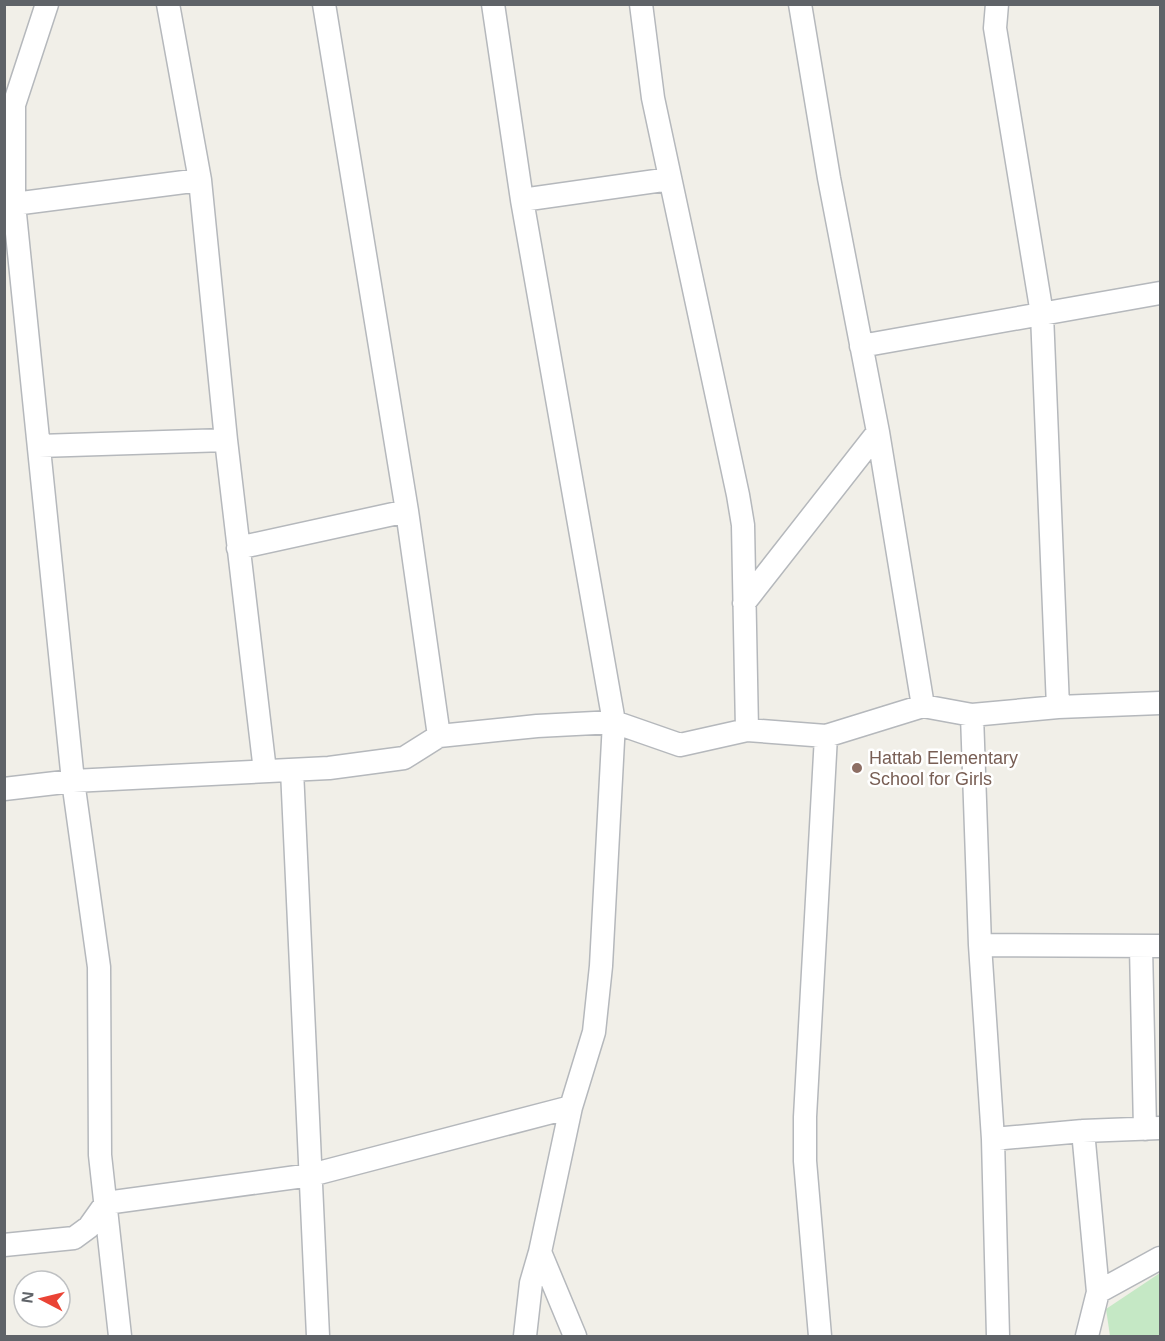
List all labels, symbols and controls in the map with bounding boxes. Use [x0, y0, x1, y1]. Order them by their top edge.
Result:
place label: Hattab Elementary School for Girls [869, 748, 1018, 789]
marker: Hattab Elementary School for Girls [850, 761, 864, 775]
north arrow [12, 1269, 72, 1329]
text: N [18, 1290, 37, 1304]

